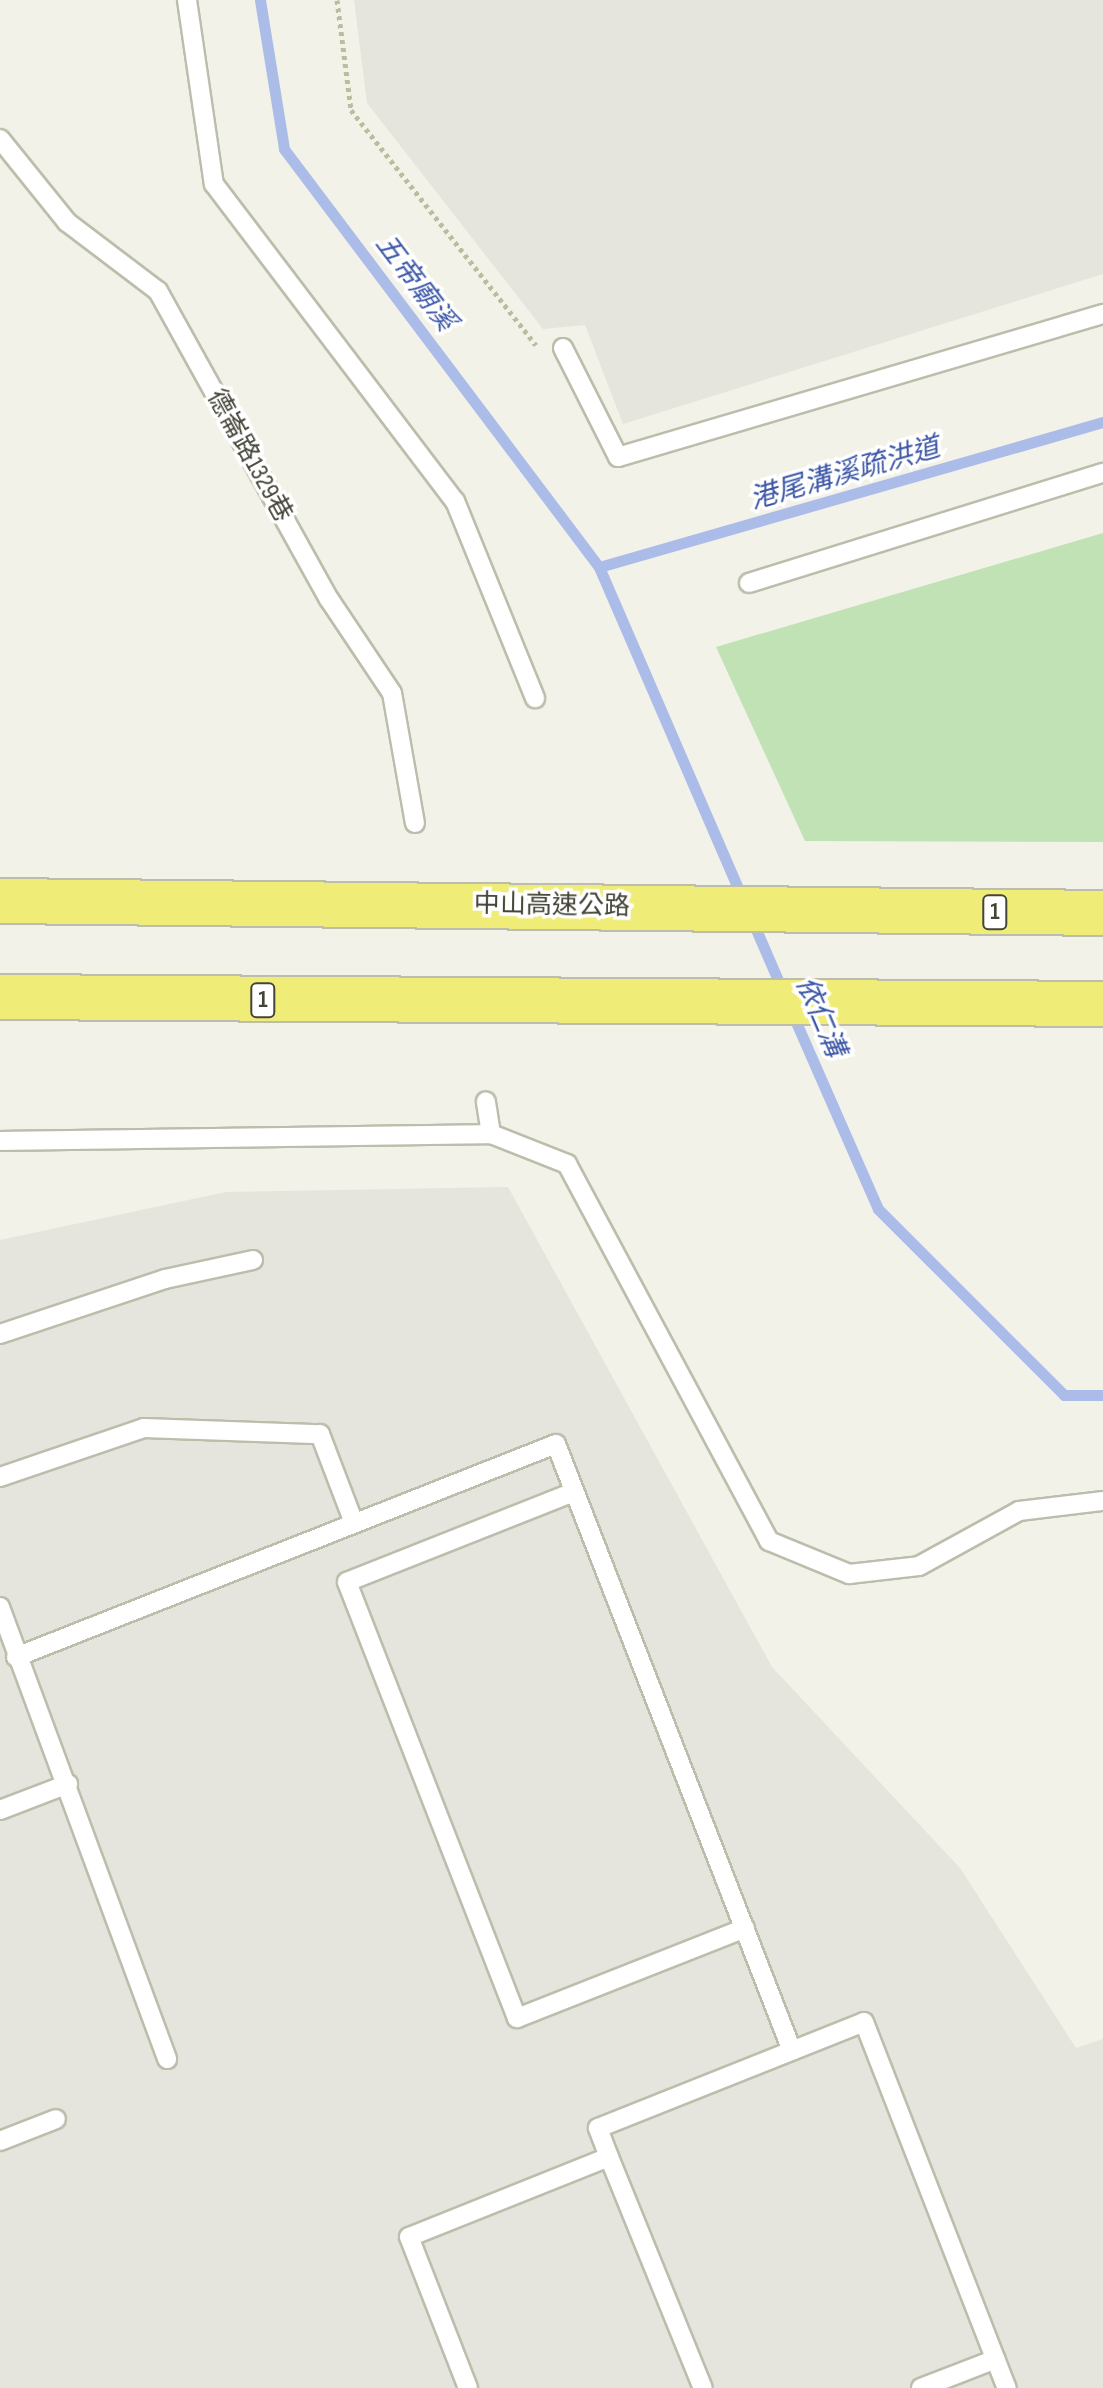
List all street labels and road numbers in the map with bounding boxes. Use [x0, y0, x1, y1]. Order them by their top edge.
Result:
street label: 德崙路1329巷 [200, 384, 298, 528]
street label: 中山高速公路 [474, 889, 630, 923]
road number: 1 [981, 892, 1009, 932]
road number: 1 [249, 980, 277, 1020]

